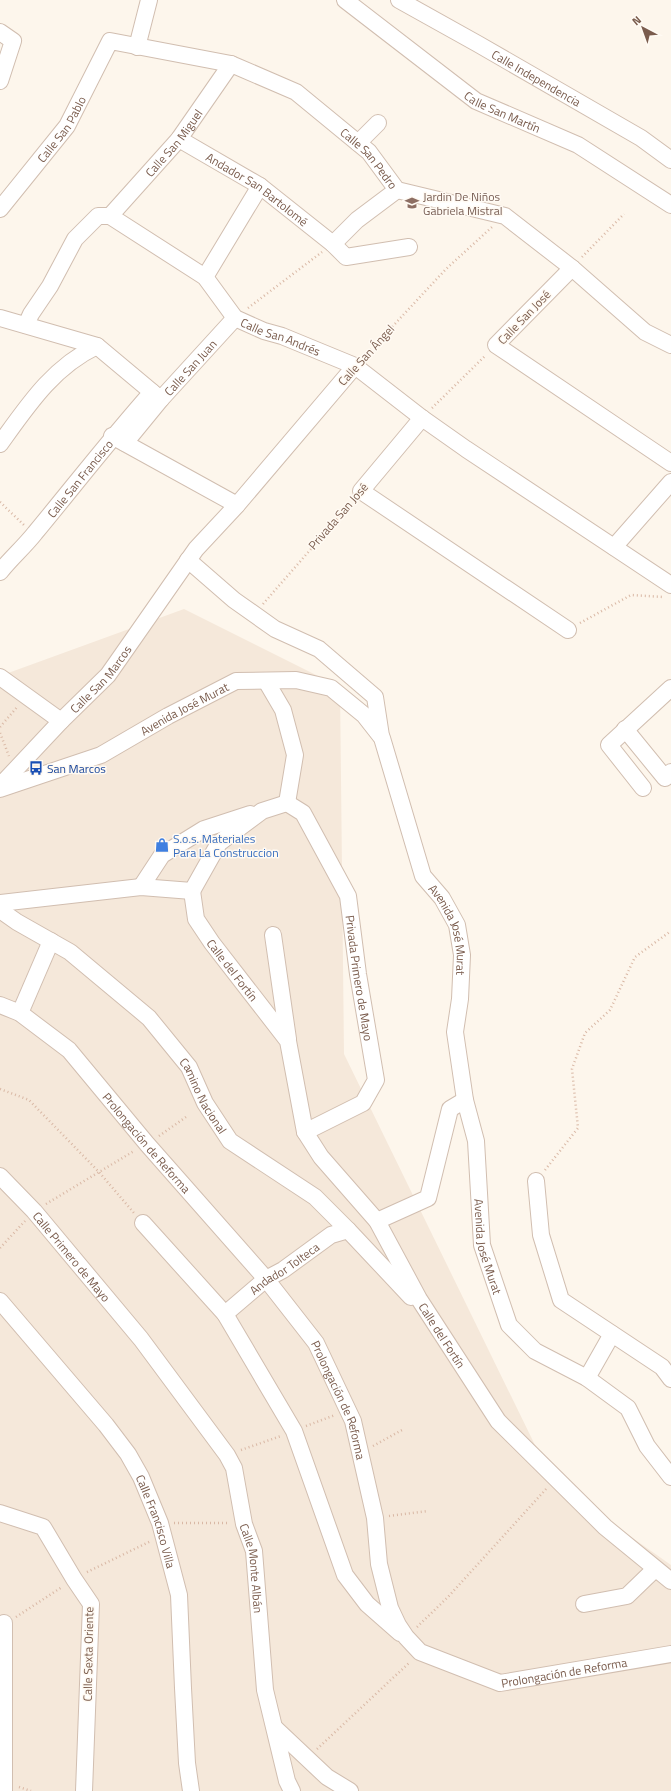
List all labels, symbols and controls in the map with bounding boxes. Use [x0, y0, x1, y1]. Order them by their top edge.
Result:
north arrow [623, 8, 663, 48]
text: N [628, 12, 645, 29]
street label: Calle Independencia [488, 44, 585, 111]
street label: Calle San Martín [460, 86, 544, 137]
street label: Calle San Pablo [32, 92, 90, 166]
street label: Calle San Miguel [140, 105, 207, 181]
street label: Calle San Pedro [336, 123, 403, 193]
street label: Andador San Bartolomé [203, 147, 313, 231]
place label: Jardin De Niños Gabriela Mistral [423, 187, 502, 220]
school or university icon: Jardin De Niños Gabriela Mistral [404, 195, 420, 211]
street label: Calle San José [493, 285, 555, 349]
street label: Calle San Andrés [238, 312, 324, 360]
street label: Calle San Ángel [333, 320, 399, 390]
street label: Calle San Juan [159, 335, 221, 400]
street label: Calle San Francisco [42, 435, 117, 522]
street label: Privada San José [303, 478, 373, 554]
street label: Calle San Marcos [65, 641, 136, 717]
street label: Avenida José Murat [136, 677, 232, 740]
place label: San Marcos [47, 759, 106, 778]
bus stop icon: San Marcos [28, 760, 44, 776]
place label: S.o.s. Materiales Para La Construccion [173, 829, 279, 862]
shop icon: S.o.s. Materiales Para La Construccion [154, 837, 170, 853]
street label: Avenida José Murat [424, 880, 472, 976]
street label: Privada Primero de Mayo [341, 914, 379, 1042]
street label: Calle del Fortín [202, 935, 263, 1005]
street label: Camino Nacional [175, 1053, 232, 1137]
street label: Prolongación de Reforma [98, 1088, 196, 1197]
street label: Avenida José Murat [470, 1198, 508, 1297]
street label: Calle Primero de Mayo [28, 1207, 116, 1306]
street label: Andador Tolteca [245, 1237, 323, 1299]
street label: Calle del Fortín [414, 1299, 471, 1372]
street label: Prolongación de Reforma [307, 1337, 371, 1461]
street label: Calle Francisco Villa [131, 1471, 181, 1570]
street label: Calle Monte Albán [235, 1520, 268, 1614]
street label: Calle Sexta Oriente [78, 1606, 98, 1702]
street label: Prolongación de Reforma [500, 1652, 628, 1692]

